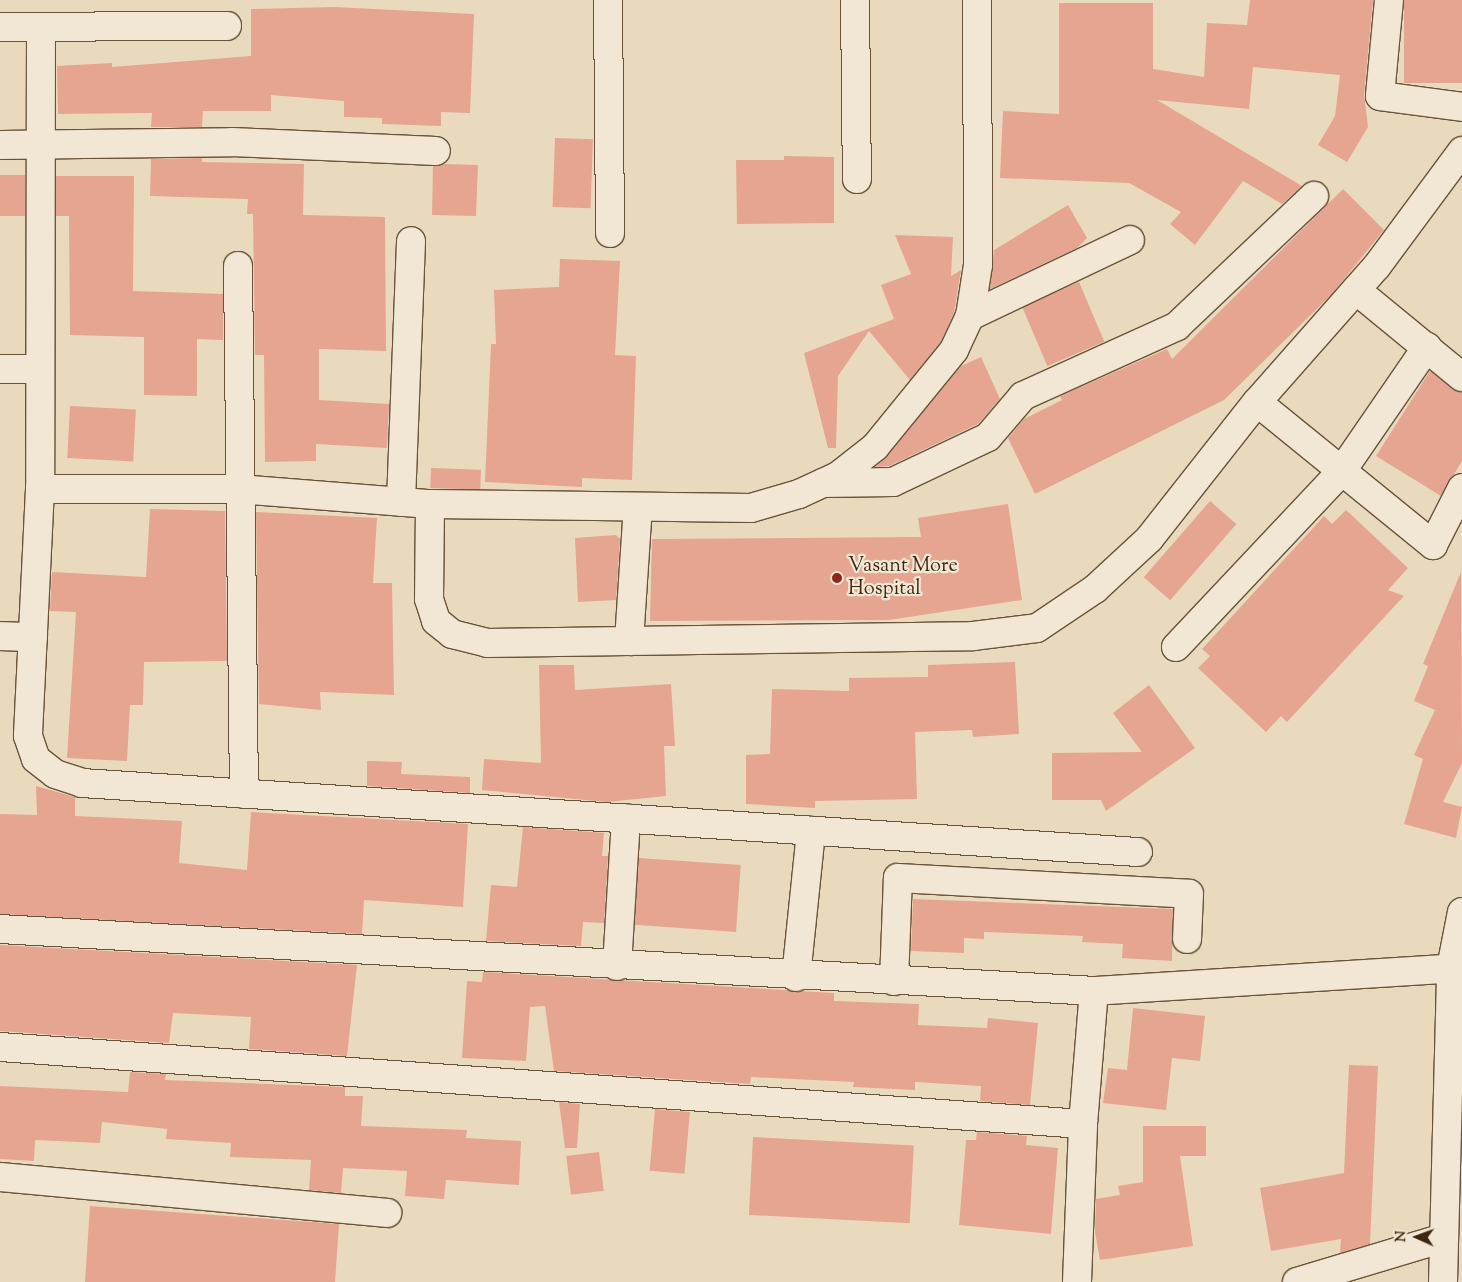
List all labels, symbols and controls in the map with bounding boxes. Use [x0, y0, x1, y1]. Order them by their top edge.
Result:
place label: Vasant More Hospital [848, 554, 958, 601]
marker: Vasant More Hospital [830, 571, 844, 585]
north arrow [1392, 1212, 1442, 1262]
text: N [1392, 1231, 1412, 1242]

